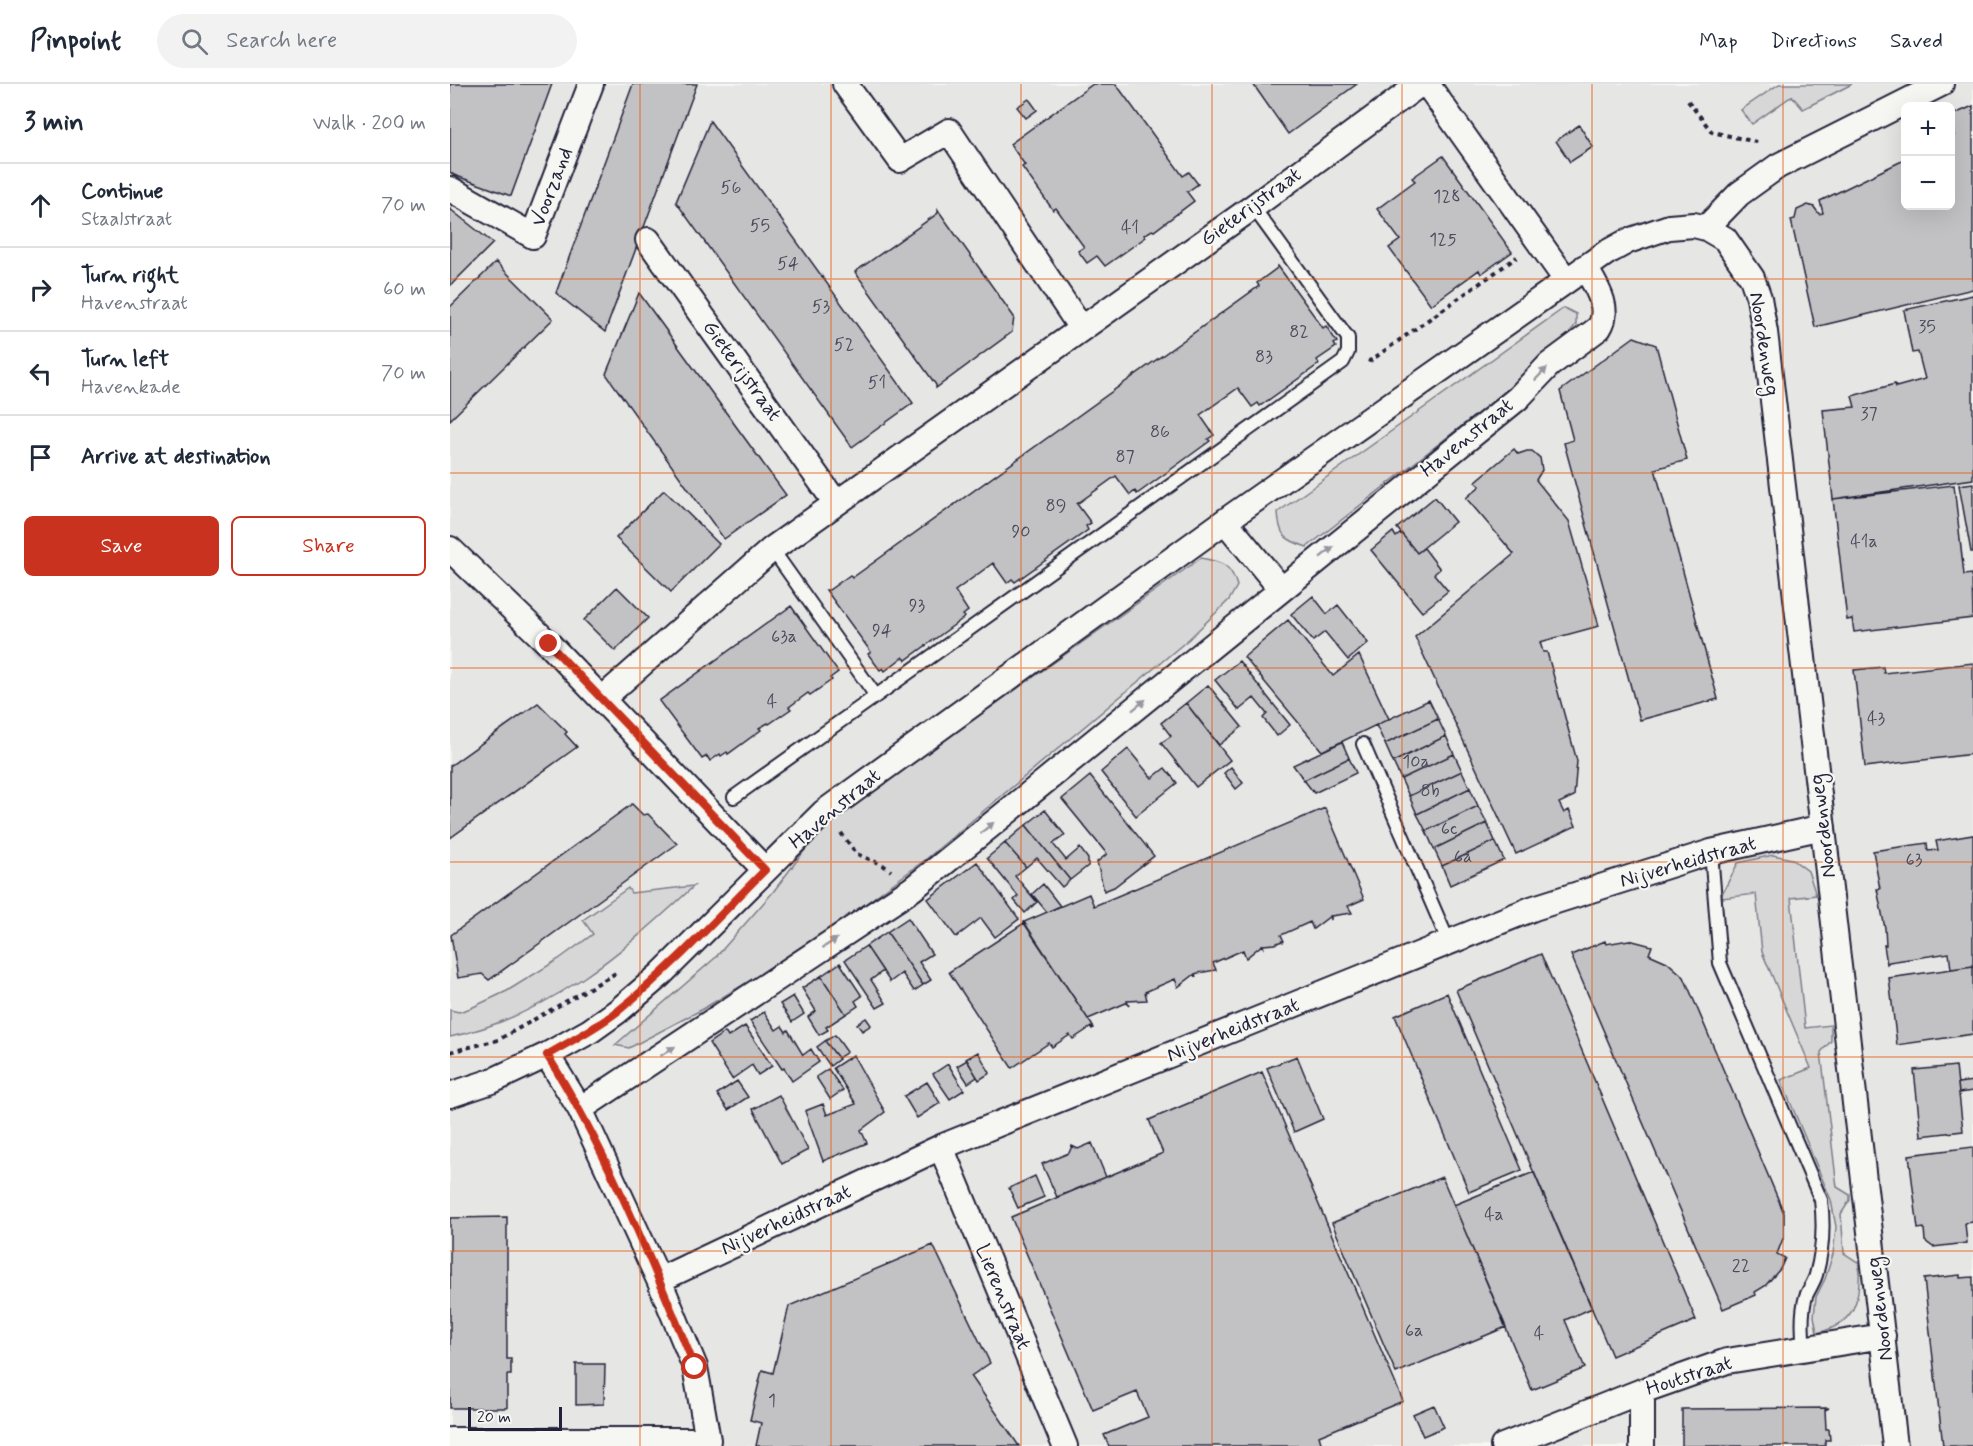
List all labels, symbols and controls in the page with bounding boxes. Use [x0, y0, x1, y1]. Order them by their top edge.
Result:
search box [157, 14, 577, 68]
text: Pinpoint [30, 23, 121, 60]
icon: search [178, 25, 211, 58]
text: Search here [226, 27, 337, 55]
text: Map [1699, 27, 1738, 55]
text: Directions [1771, 27, 1857, 55]
text: Saved [1890, 27, 1943, 55]
map controls [1901, 102, 1955, 210]
button: + [1901, 102, 1955, 156]
text: 3 min [24, 106, 84, 140]
text: Walk · 200 m [313, 110, 426, 137]
street label: Voorzand [524, 143, 580, 231]
button: − [1901, 156, 1955, 210]
street label: Gieterijstraat [1195, 161, 1307, 253]
house number: 56 [721, 176, 741, 200]
text: Continue [81, 178, 163, 206]
house number: 128 [1433, 185, 1461, 209]
icon: ahead [24, 189, 57, 222]
text: 70 m [381, 192, 426, 219]
text: Staalstraat [81, 206, 172, 233]
house number: 55 [750, 214, 770, 238]
house number: 41 [1121, 216, 1139, 240]
house number: 125 [1429, 228, 1457, 252]
house number: 54 [777, 252, 799, 276]
text: Turn right [81, 262, 179, 290]
icon: right [24, 273, 57, 306]
text: 60 m [383, 276, 426, 303]
text: Havenstraat [81, 290, 188, 317]
street label: Noordenweg [1741, 290, 1786, 398]
house number: 53 [812, 295, 831, 319]
street label: Gieterijstraat [696, 315, 788, 427]
house number: 35 [1918, 315, 1936, 339]
house number: 82 [1289, 320, 1309, 344]
house number: 52 [834, 333, 854, 357]
house number: 83 [1255, 345, 1273, 369]
text: Turn left [81, 346, 169, 374]
icon: left [24, 357, 57, 390]
text: 70 m [381, 360, 426, 387]
one-way arrow [1534, 366, 1548, 381]
house number: 51 [868, 371, 886, 395]
text: Havenkade [81, 374, 181, 401]
street label: Havenstraat [1415, 392, 1519, 484]
house number: 37 [1860, 402, 1878, 426]
house number: 86 [1150, 420, 1170, 444]
icon: arrive [24, 441, 57, 474]
text: Arrive at destination [81, 443, 271, 471]
house number: 87 [1115, 445, 1135, 469]
house number: 89 [1046, 494, 1066, 518]
button: Save [24, 516, 219, 576]
button: Share [231, 516, 426, 576]
house number: 90 [1011, 520, 1031, 544]
house number: 41a [1850, 530, 1878, 554]
one-way arrow [1319, 546, 1335, 559]
house number: 93 [909, 594, 926, 618]
house number: 94 [872, 619, 892, 643]
house number: 63a [771, 625, 797, 649]
route end [535, 630, 561, 656]
house number: 4 [767, 690, 777, 714]
one-way arrow [1131, 699, 1146, 712]
house number: 43 [1867, 707, 1885, 731]
house number: 10a [1402, 750, 1430, 774]
street label: Havenstraat [783, 762, 887, 856]
street label: Noordenweg [1803, 772, 1844, 880]
house number: 8b [1420, 779, 1440, 803]
house number: 6c [1441, 817, 1457, 841]
one-way arrow [979, 822, 994, 835]
street label: Nijverheidstraat [1617, 829, 1760, 895]
house number: 6a [1454, 845, 1472, 869]
house number: 63 [1906, 848, 1923, 872]
one-way arrow [822, 938, 838, 949]
street label: Nijverheidstraat [1163, 991, 1304, 1069]
one-way arrow [659, 1045, 675, 1057]
street label: Nijverheidstraat [716, 1178, 856, 1262]
house number: 4a [1484, 1203, 1504, 1227]
street label: Lierenstraat [968, 1240, 1038, 1354]
house number: 22 [1732, 1254, 1750, 1278]
street label: Noordenweg [1860, 1255, 1901, 1363]
house number: 6a [1405, 1319, 1423, 1343]
house number: 4 [1534, 1322, 1544, 1346]
street label: Houtstraat [1642, 1349, 1736, 1403]
route start [681, 1353, 707, 1379]
house number: 1 [768, 1389, 776, 1413]
scale bar [468, 1404, 562, 1432]
text: 20 m [477, 1407, 511, 1428]

